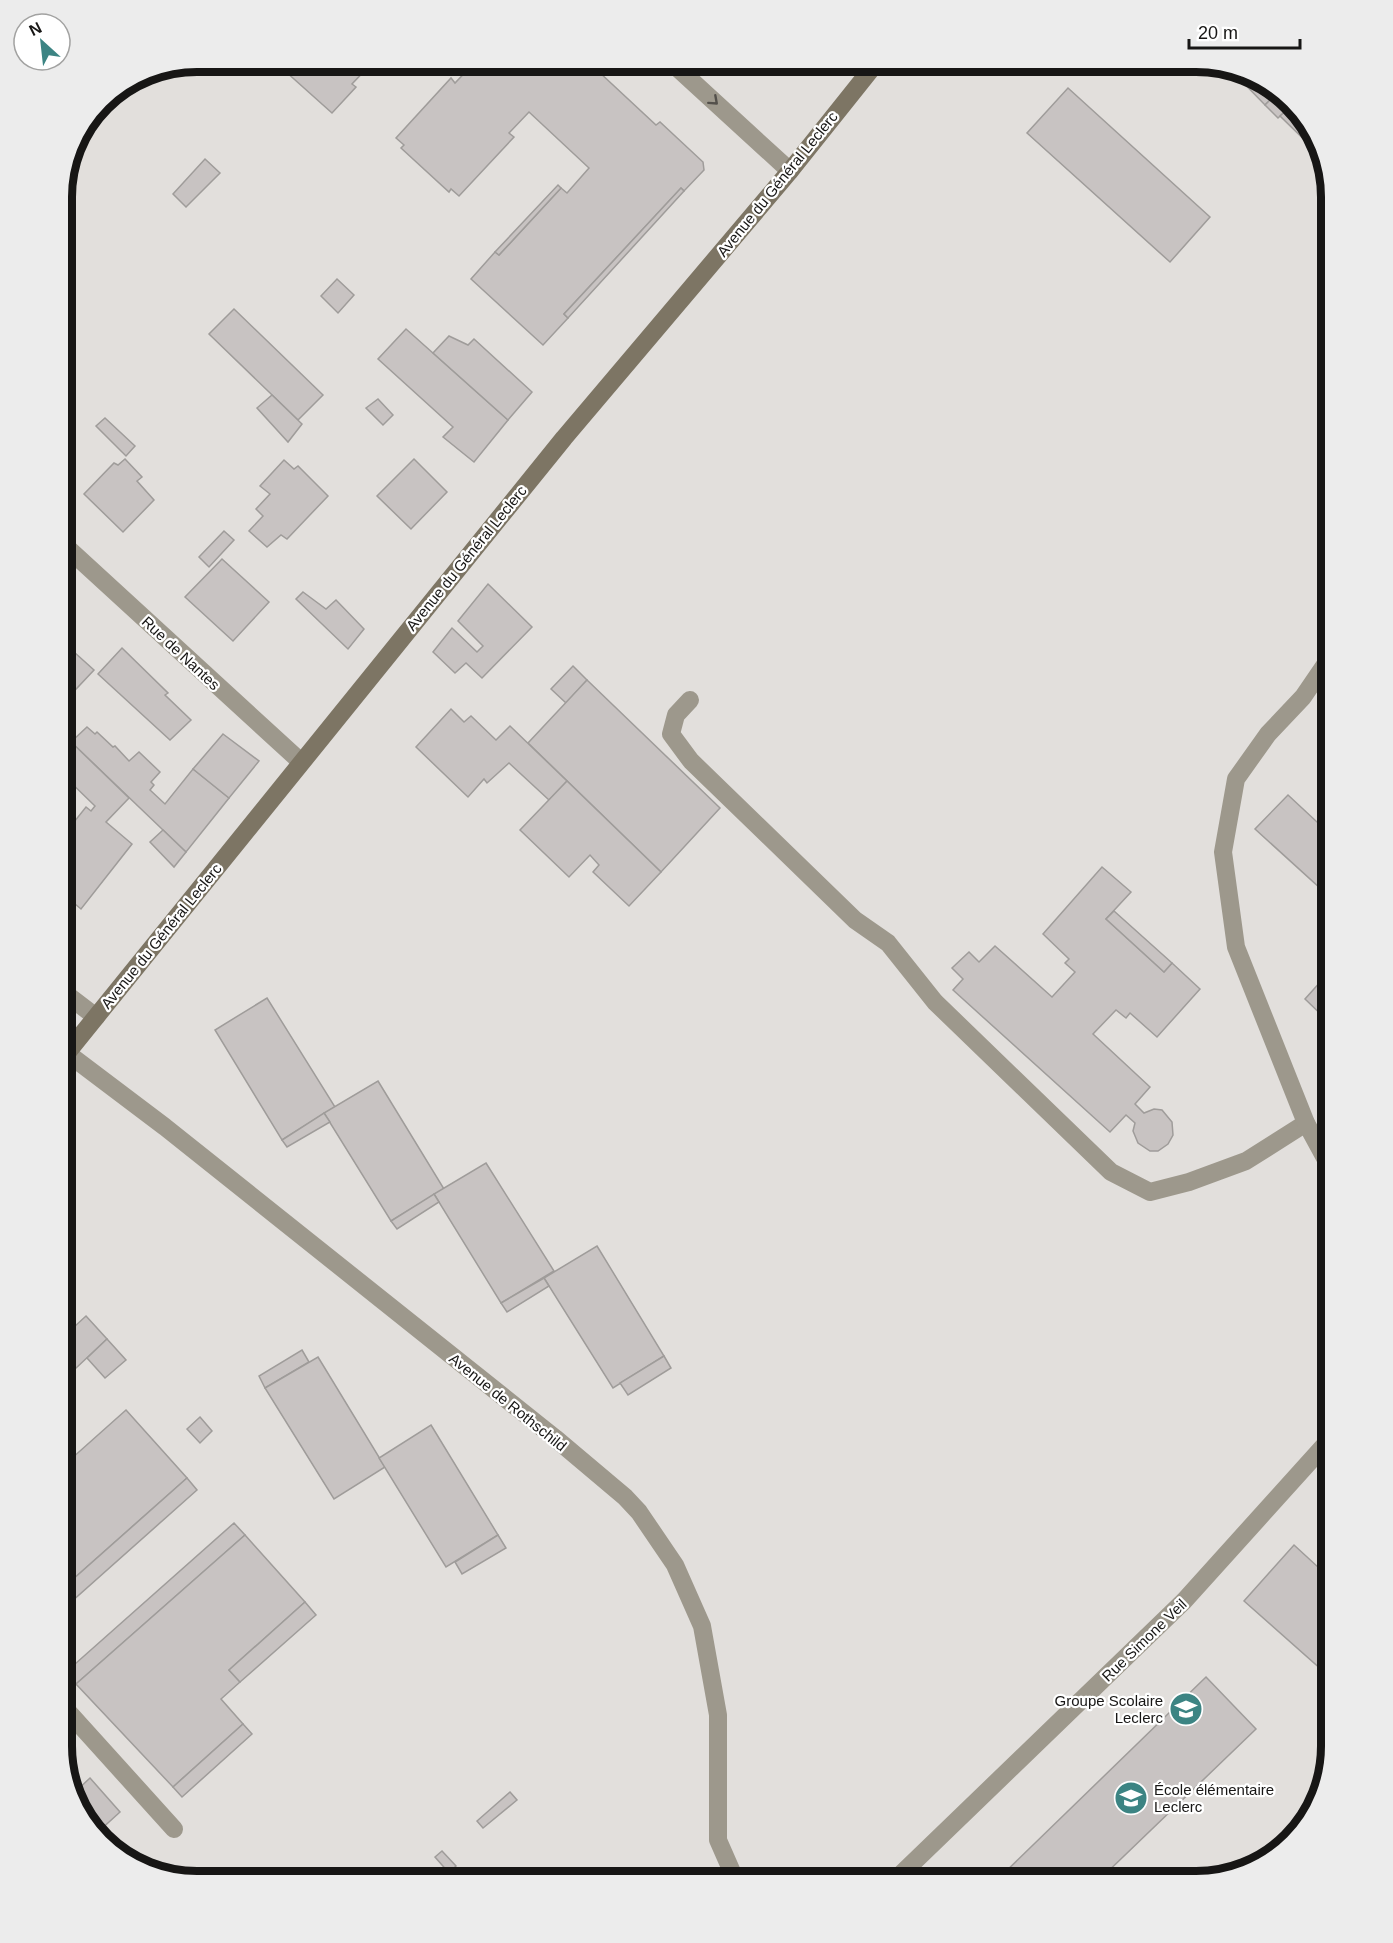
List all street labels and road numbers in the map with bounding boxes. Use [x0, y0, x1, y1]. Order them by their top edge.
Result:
street label: Avenue du Général Leclerc [713, 108, 841, 260]
street label: Avenue du Général Leclerc [402, 482, 530, 634]
street label: Rue de Nantes [139, 613, 223, 693]
street label: Avenue du Général Leclerc [97, 860, 225, 1012]
street label: Avenue de Rothschild [446, 1350, 570, 1454]
street label: Rue Simone Veil [1098, 1595, 1190, 1685]

